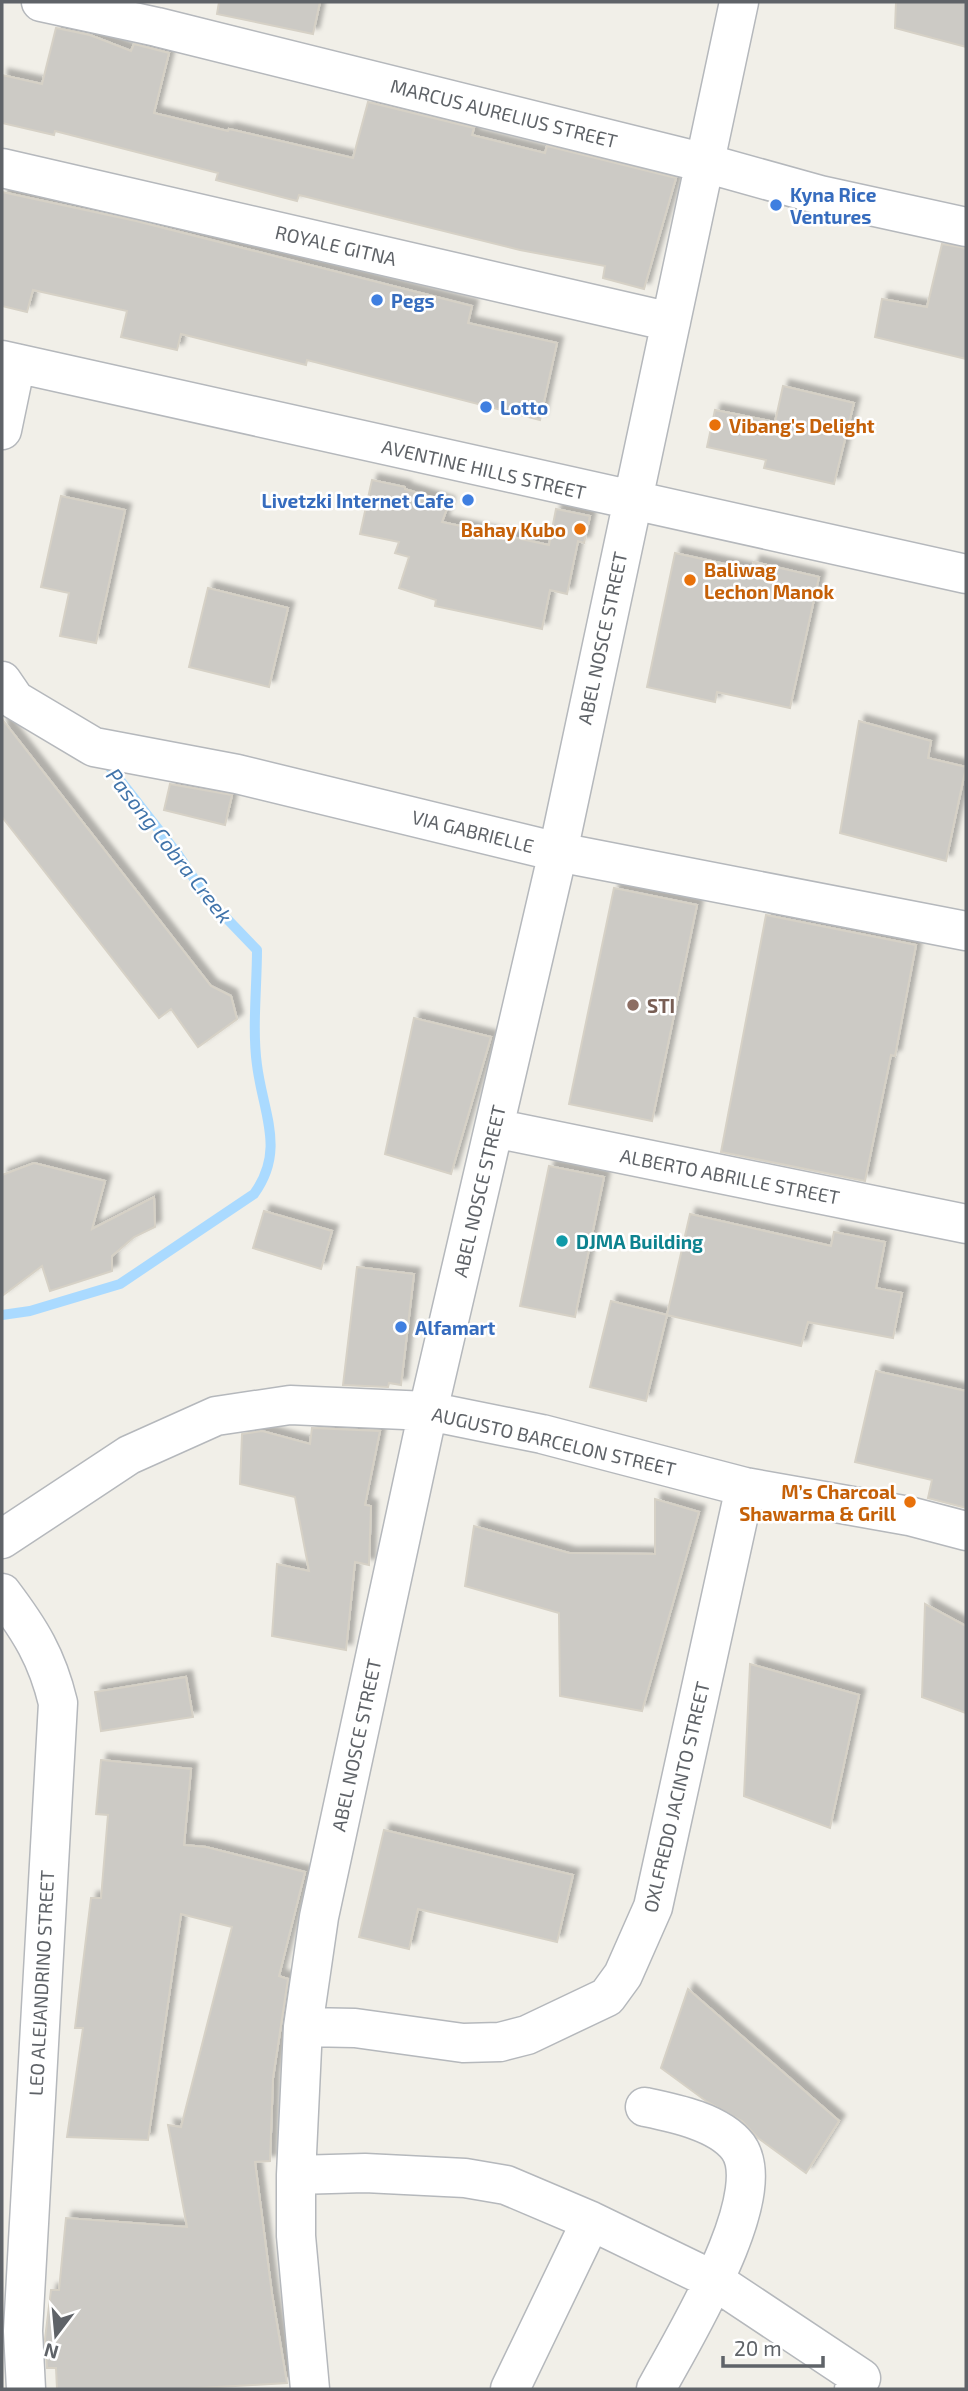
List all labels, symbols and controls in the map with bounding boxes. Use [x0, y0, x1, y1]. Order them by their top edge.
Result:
street label: MARCUS AURELIUS STREET [388, 74, 620, 152]
place label: Kyna Rice Ventures [790, 183, 877, 228]
marker: Kyna Rice Ventures [768, 197, 784, 213]
street label: ROYALE GITNA [273, 220, 399, 270]
place label: Pegs [391, 289, 435, 312]
marker: Pegs [369, 292, 385, 308]
place label: Lotto [500, 396, 548, 419]
marker: Lotto [478, 399, 494, 415]
place label: Vibang's Delight [729, 414, 875, 437]
marker: Vibang's Delight [707, 417, 723, 433]
street label: AVENTINE HILLS STREET [380, 434, 588, 504]
place label: Livetzki Internet Cafe [262, 489, 454, 512]
marker: Livetzki Internet Cafe [460, 492, 476, 508]
place label: Bahay Kubo [461, 518, 566, 542]
marker: Bahay Kubo [572, 521, 588, 537]
street label: ABEL NOSCE STREET [572, 550, 632, 726]
place label: Baliwag Lechon Manok [704, 558, 835, 603]
marker: Baliwag Lechon Manok [682, 572, 698, 588]
water label: Pasong Cobra Creek [102, 763, 238, 928]
street label: VIA GABRIELLE [409, 805, 537, 857]
place label: STI [647, 994, 675, 1017]
marker: STI [625, 997, 641, 1013]
street label: ABEL NOSCE STREET [448, 1103, 510, 1279]
street label: ALBERTO ABRILLE STREET [618, 1143, 842, 1209]
place label: DJMA Building [576, 1230, 703, 1253]
marker: DJMA Building [554, 1233, 570, 1249]
place label: Alfamart [415, 1316, 496, 1339]
marker: Alfamart [393, 1319, 409, 1335]
street label: AUGUSTO BARCELON STREET [430, 1402, 678, 1480]
place label: M’s Charcoal Shawarma & Grill [739, 1480, 897, 1525]
marker: M’s Charcoal Shawarma & Grill [902, 1494, 918, 1510]
street label: ABEL NOSCE STREET [326, 1657, 386, 1833]
street label: OXLFREDO JACINTO STREET [638, 1679, 714, 1915]
street label: LEO ALEJANDRINO STREET [24, 1870, 58, 2096]
north arrow [21, 2300, 91, 2370]
scale bar [723, 2324, 823, 2368]
text: 20 m [734, 2335, 782, 2360]
text: N [41, 2339, 61, 2365]

